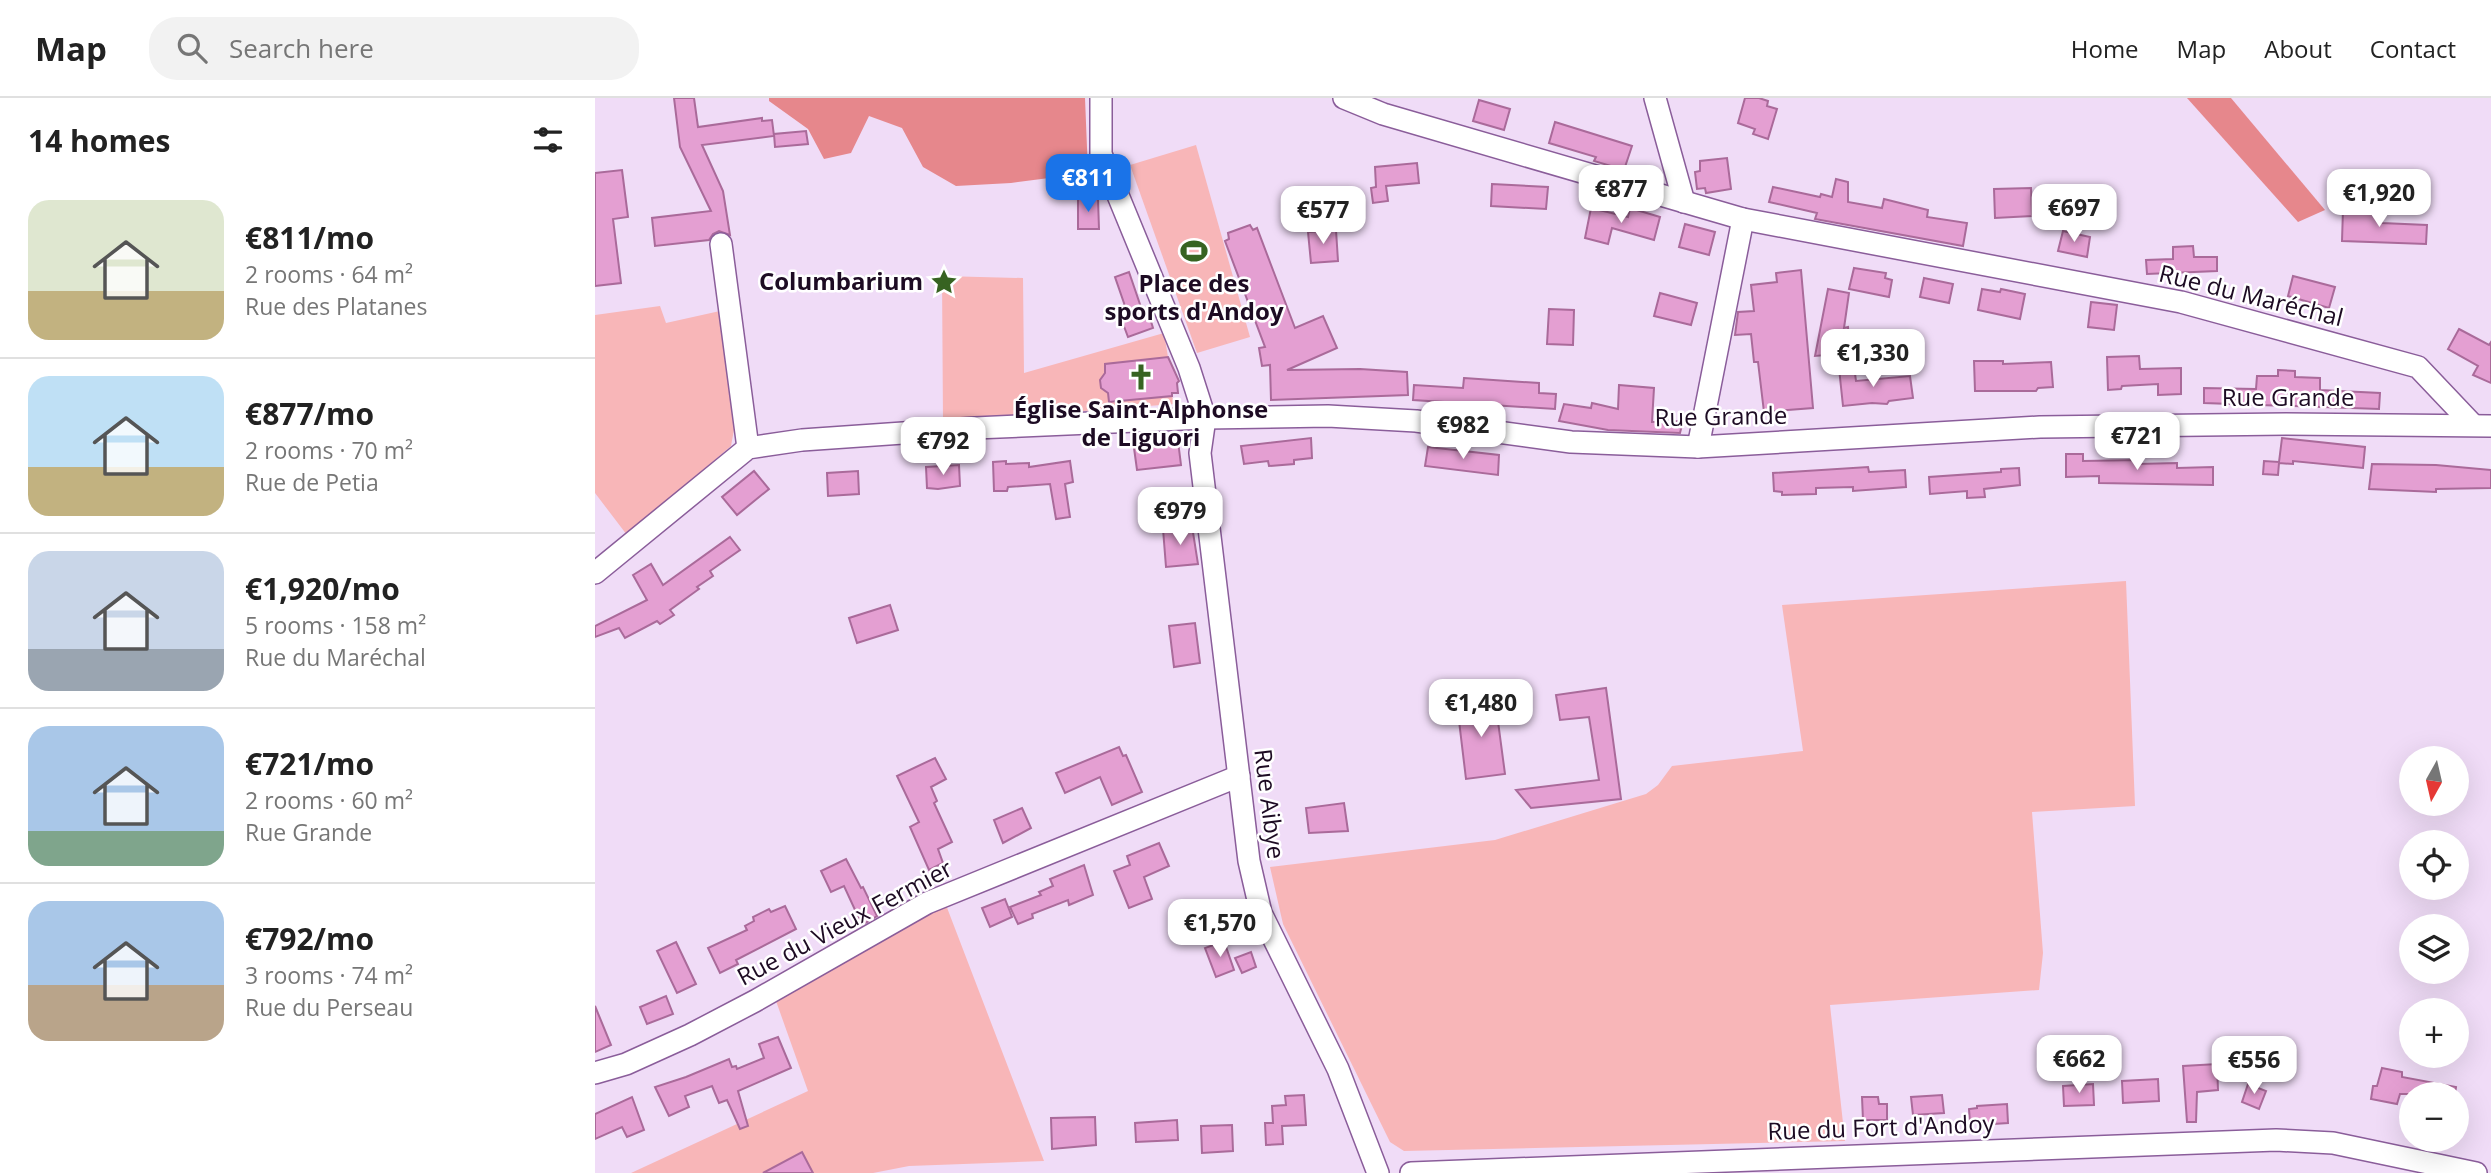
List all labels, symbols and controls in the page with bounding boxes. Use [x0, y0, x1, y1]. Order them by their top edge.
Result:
search box [149, 17, 639, 80]
text: Map [35, 26, 107, 71]
icon: search [173, 29, 211, 67]
text: Search here [229, 30, 374, 66]
text: Home [2071, 32, 2139, 65]
text: Map [2177, 32, 2226, 65]
text: About [2264, 32, 2332, 65]
text: Contact [2370, 32, 2456, 65]
text: 14 homes [28, 120, 171, 161]
icon: filters [529, 121, 567, 159]
pin: €811 [1047, 155, 1129, 214]
text: €811 [1062, 161, 1114, 193]
pin: €877 [1580, 166, 1662, 225]
pin: €1,920 [2322, 170, 2436, 229]
text: €877 [1595, 172, 1647, 204]
text: €1,920 [2343, 176, 2415, 208]
pin: €697 [2033, 184, 2115, 244]
pin: €577 [1282, 186, 1364, 246]
text: €697 [2048, 191, 2100, 223]
text: €577 [1297, 193, 1349, 225]
text: €811/mo [245, 217, 374, 258]
icon: home [84, 228, 168, 312]
sports icon: Place des sports d'Andoy [1179, 236, 1209, 266]
street label: Rue du Maréchal [2156, 256, 2347, 333]
text: 2 rooms · 64 m² [245, 258, 413, 290]
place label: Columbarium [759, 264, 923, 297]
place label: Place des sports d'Andoy [1104, 266, 1284, 327]
place icon: Columbarium [929, 267, 959, 297]
text: Rue des Platanes [245, 290, 428, 322]
pin: €1,330 [1816, 330, 1930, 389]
text: €1,330 [1837, 336, 1909, 368]
church icon: Église Saint-Alphonse de Liguori [1126, 362, 1156, 392]
street label: Rue Grande [2222, 380, 2354, 413]
place label: Église Saint-Alphonse de Liguori [1014, 392, 1268, 453]
text: €877/mo [245, 393, 374, 434]
street label: Rue Grande [1654, 398, 1788, 433]
pin: €982 [1422, 402, 1504, 461]
icon: home [84, 404, 168, 488]
text: €982 [1437, 408, 1489, 440]
pin: €721 [2096, 412, 2178, 472]
pin: €792 [902, 418, 984, 477]
text: €721 [2111, 419, 2163, 451]
text: €792 [917, 424, 969, 456]
text: 2 rooms · 70 m² [245, 434, 413, 466]
text: Rue de Petia [245, 466, 379, 498]
pin: €979 [1139, 488, 1221, 547]
text: €979 [1154, 494, 1206, 526]
text: €1,920/mo [245, 568, 400, 609]
icon: home [84, 579, 168, 663]
text: 5 rooms · 158 m² [245, 609, 426, 641]
text: Rue du Maréchal [245, 641, 426, 673]
pin: €1,480 [1424, 680, 1538, 739]
text: €1,480 [1445, 686, 1517, 718]
text: €721/mo [245, 743, 374, 784]
north arrow [2399, 746, 2469, 816]
map controls [2399, 746, 2469, 1152]
street label: Rue Aibye [1247, 747, 1294, 861]
icon: home [84, 754, 168, 838]
text: 2 rooms · 60 m² [245, 784, 413, 816]
text: Rue Grande [245, 816, 372, 848]
button: locate [2399, 830, 2469, 900]
street label: Rue du Vieux Fermier [731, 851, 958, 992]
pin: €1,570 [1163, 900, 1277, 959]
text: €1,570 [1184, 906, 1256, 938]
button: layers [2399, 914, 2469, 984]
text: €792/mo [245, 918, 374, 959]
icon: home [84, 929, 168, 1013]
text: 3 rooms · 74 m² [245, 959, 413, 991]
text: Rue du Perseau [245, 991, 413, 1023]
button: + [2399, 998, 2469, 1068]
pin: €662 [2038, 1035, 2120, 1095]
pin: €556 [2213, 1037, 2295, 1096]
text: €662 [2053, 1042, 2105, 1074]
text: €556 [2228, 1043, 2280, 1075]
button: − [2399, 1082, 2469, 1152]
street label: Rue du Fort d'Andoy [1767, 1106, 1996, 1147]

